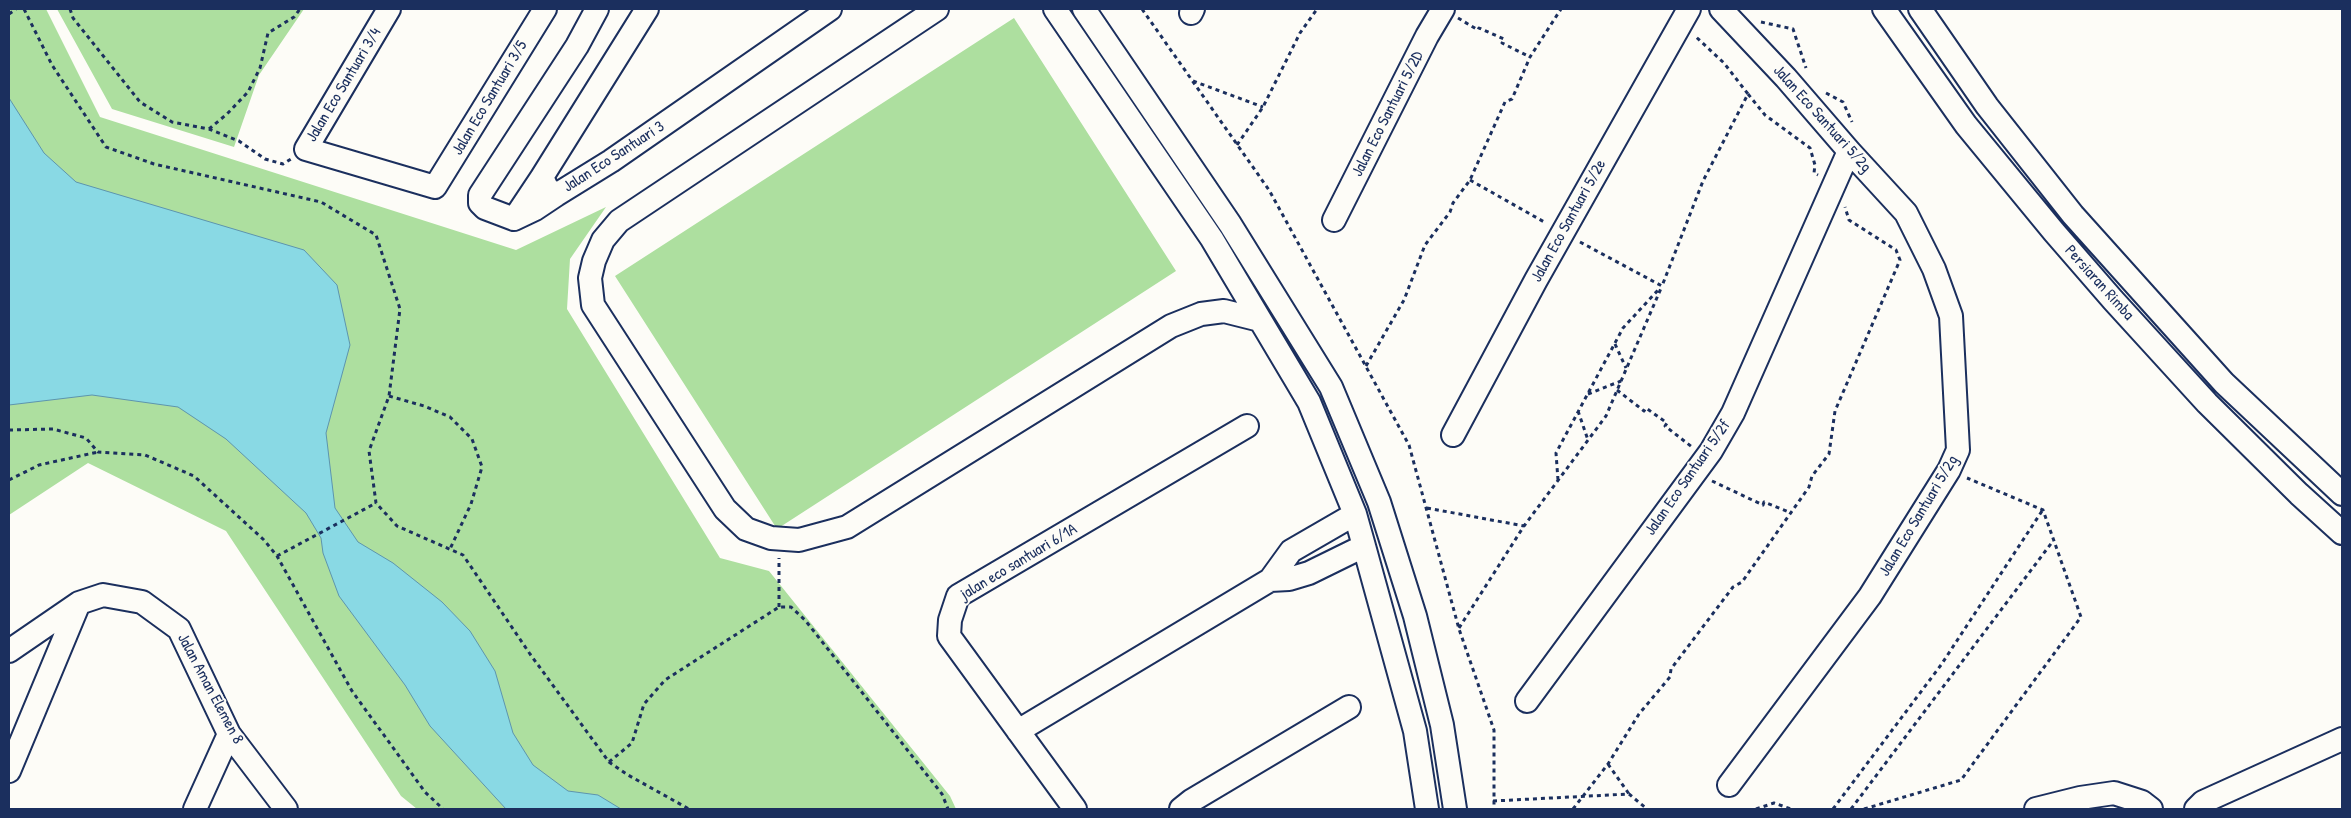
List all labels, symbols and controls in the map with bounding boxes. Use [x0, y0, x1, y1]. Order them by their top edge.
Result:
street label: Jalan Eco Santuari 3/4 [302, 25, 386, 145]
street label: Jalan Eco Santuari 3/5 [448, 37, 532, 159]
street label: Jalan Eco Santuari 5/2D [1348, 48, 1428, 180]
street label: Jalan Eco Santuari 5/2g [1769, 61, 1875, 177]
street label: Jalan Eco Santuari 3 [560, 117, 668, 197]
street label: Jalan Eco Santuari 5/2e [1527, 156, 1611, 286]
street label: Persiaran Rimba [2060, 242, 2138, 324]
street label: Jalan Eco Santuari 5/2f [1641, 417, 1735, 539]
street label: Jalan Eco Santuari 5/2g [1875, 452, 1963, 580]
street label: jalan eco santuari 6/1A [957, 520, 1081, 604]
street label: Jalan Aman Elemen 8 [173, 631, 247, 747]

